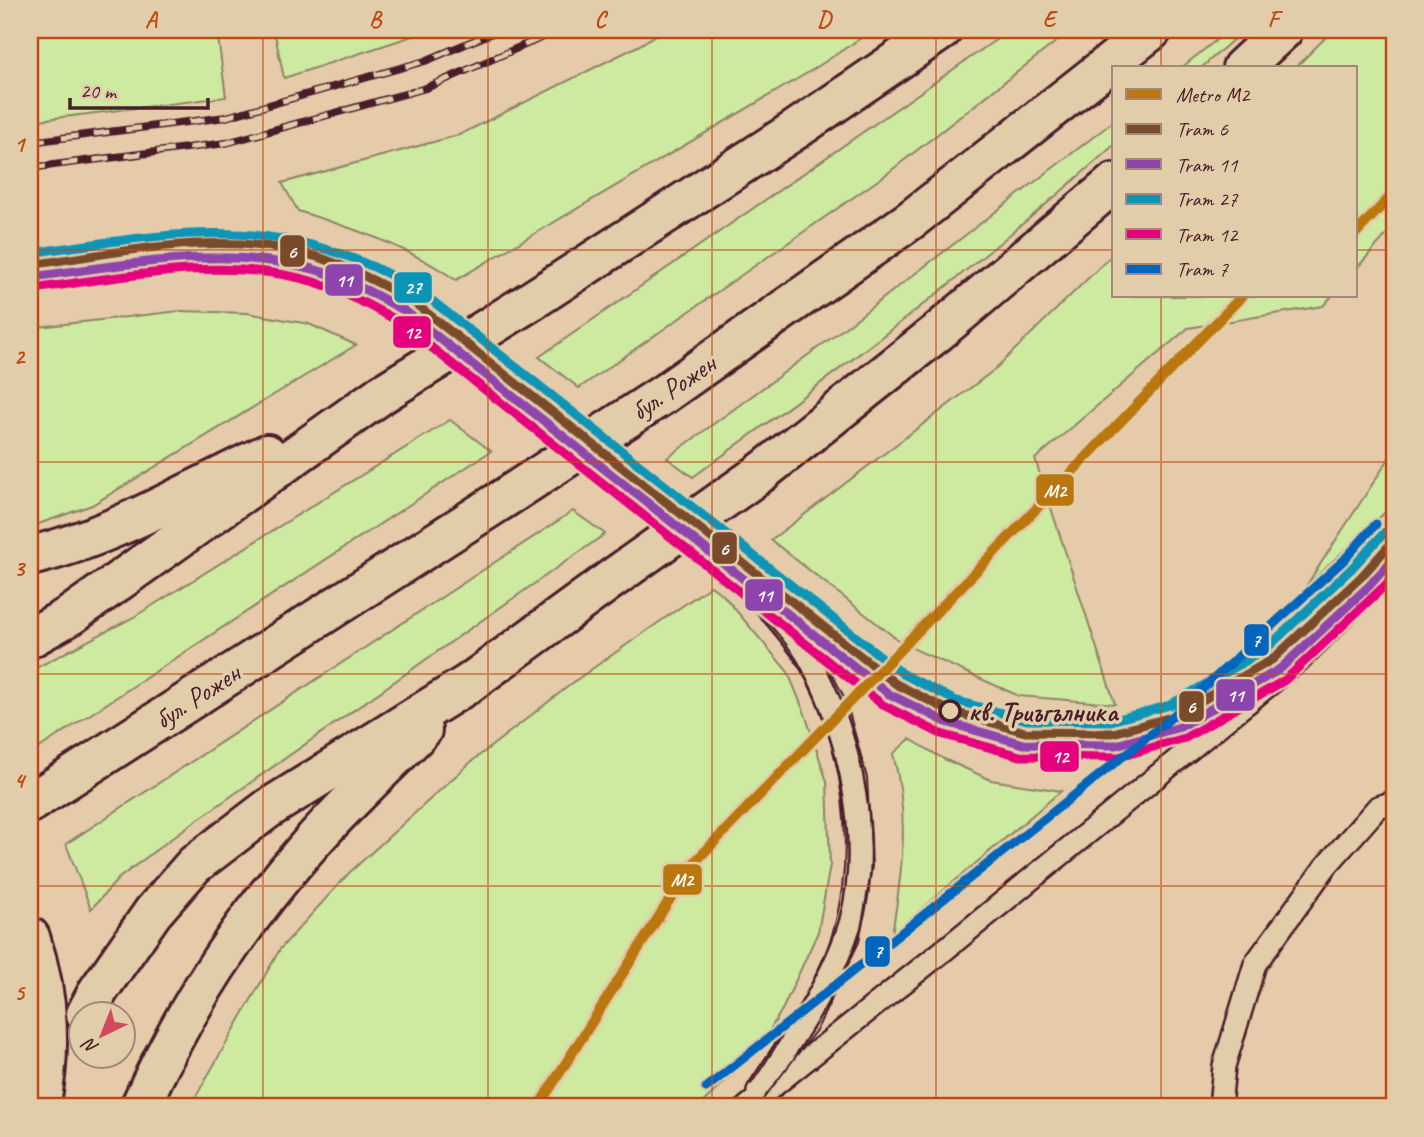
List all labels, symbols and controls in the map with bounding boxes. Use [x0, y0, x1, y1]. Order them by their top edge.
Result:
text: A [145, 5, 159, 34]
text: B [369, 5, 383, 34]
text: C [595, 5, 609, 34]
text: D [817, 5, 833, 34]
text: E [1043, 5, 1059, 34]
text: F [1268, 5, 1284, 34]
scale bar [70, 66, 208, 110]
legend [1112, 66, 1358, 298]
text: 20 m [80, 78, 118, 104]
text: Metro M2 [1176, 82, 1251, 108]
text: Tram 6 [1176, 116, 1229, 142]
text: 1 [14, 130, 27, 159]
text: Tram 11 [1176, 152, 1239, 178]
text: Tram 27 [1176, 186, 1239, 212]
text: Tram 12 [1176, 222, 1239, 248]
line badge: 6 [279, 234, 306, 268]
text: 6 [288, 240, 299, 264]
text: Tram 7 [1176, 256, 1230, 282]
line badge: 11 [324, 263, 364, 297]
text: 11 [335, 269, 355, 293]
line badge: 27 [393, 271, 433, 304]
text: 27 [404, 276, 424, 300]
line badge: 12 [392, 315, 432, 349]
text: 12 [403, 321, 423, 345]
text: 2 [14, 342, 27, 371]
street label: бул. Рожен [624, 345, 724, 428]
line badge: M2 [1035, 473, 1075, 507]
text: M2 [1044, 479, 1069, 503]
line badge: 6 [711, 531, 738, 565]
text: 6 [720, 537, 731, 561]
text: 3 [14, 554, 27, 583]
line badge: 11 [744, 578, 784, 612]
text: 11 [755, 584, 775, 608]
line badge: 7 [1243, 623, 1270, 657]
text: 7 [1252, 629, 1263, 653]
street label: бул. Рожен [147, 654, 248, 737]
line badge: 11 [1215, 678, 1256, 712]
text: 11 [1226, 684, 1246, 708]
line badge: 6 [1178, 690, 1205, 723]
place label: кв. Триъгълника [968, 694, 1120, 729]
text: 6 [1187, 695, 1198, 719]
marker: кв. Триъгълника [939, 700, 961, 722]
line badge: 12 [1039, 740, 1080, 773]
text: 12 [1051, 745, 1071, 769]
text: 4 [14, 766, 27, 795]
line badge: M2 [662, 863, 703, 896]
text: M2 [671, 868, 696, 892]
line badge: 7 [864, 935, 891, 968]
text: 7 [874, 940, 885, 964]
text: 5 [14, 978, 26, 1007]
north arrow [66, 1000, 136, 1070]
text: N [76, 1032, 104, 1059]

